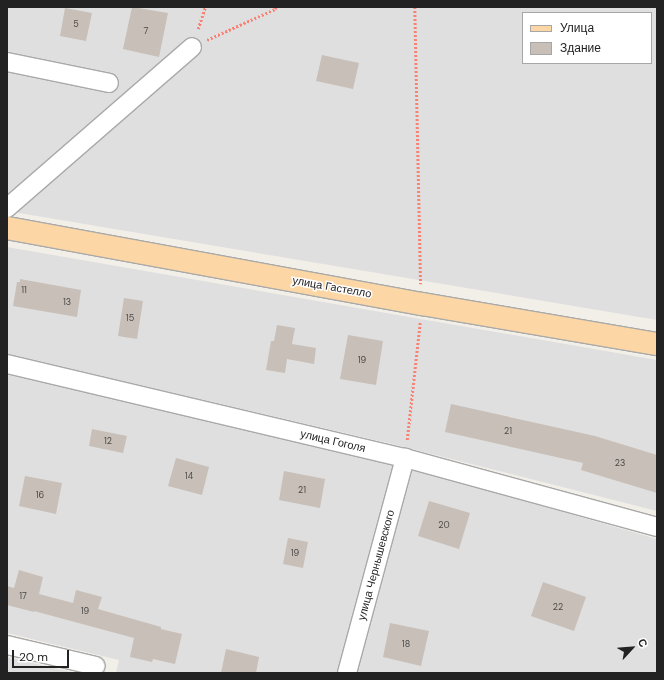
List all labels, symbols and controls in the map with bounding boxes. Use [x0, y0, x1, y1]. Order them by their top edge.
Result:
legend [522, 12, 652, 64]
house number: 5 [73, 19, 79, 29]
text: Улица [560, 20, 594, 36]
house number: 7 [144, 26, 148, 36]
text: Здание [560, 40, 601, 56]
street label: улица Гастелло [292, 274, 372, 300]
house number: 11 [21, 285, 27, 295]
house number: 13 [63, 297, 71, 307]
house number: 15 [126, 313, 134, 323]
house number: 19 [358, 355, 366, 365]
house number: 21 [504, 426, 512, 436]
street label: улица Гоголя [299, 427, 367, 455]
house number: 12 [104, 436, 112, 446]
house number: 23 [615, 458, 625, 468]
house number: 14 [185, 471, 193, 481]
house number: 21 [298, 485, 306, 495]
house number: 16 [36, 490, 44, 500]
street label: улица Чернышевского [355, 508, 397, 622]
house number: 20 [438, 520, 450, 530]
house number: 19 [291, 548, 299, 558]
house number: 17 [19, 591, 27, 601]
house number: 22 [553, 602, 563, 612]
house number: 19 [81, 606, 89, 616]
north arrow [612, 628, 652, 668]
text: С [635, 636, 651, 649]
house number: 18 [402, 639, 410, 649]
scale bar [14, 642, 71, 668]
text: 20 m [19, 649, 48, 665]

